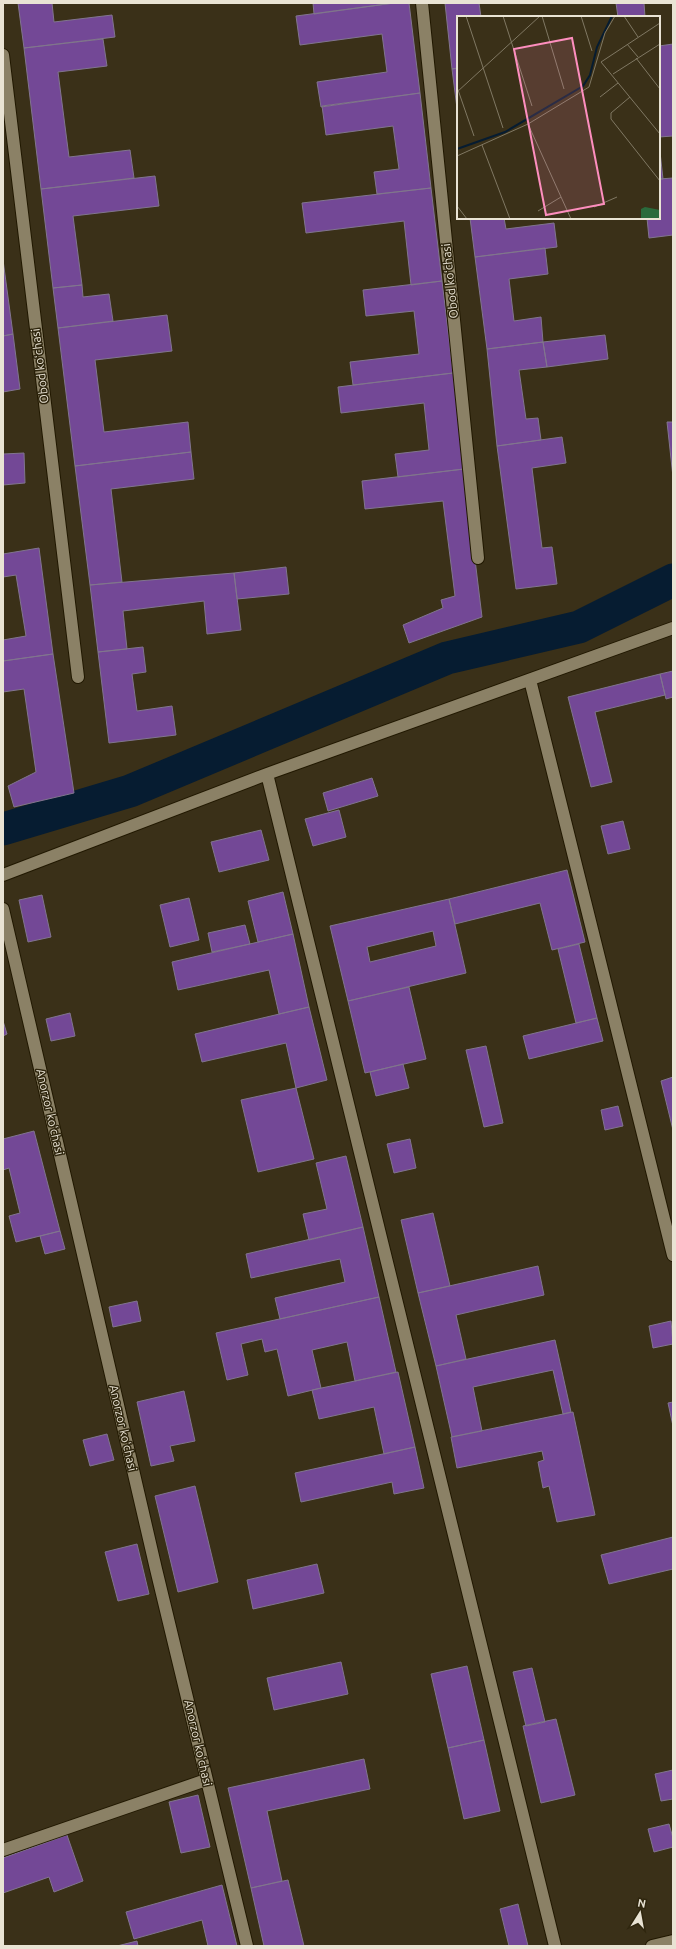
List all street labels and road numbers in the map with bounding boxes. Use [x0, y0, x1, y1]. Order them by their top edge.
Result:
street label: Obod koʻchasi [439, 243, 460, 319]
street label: Obod koʻchasi [28, 328, 51, 404]
street label: Anorzor koʻchasi [34, 1067, 67, 1156]
street label: Anorzor koʻchasi [107, 1383, 140, 1472]
street label: Anorzor koʻchasi [182, 1698, 215, 1787]

